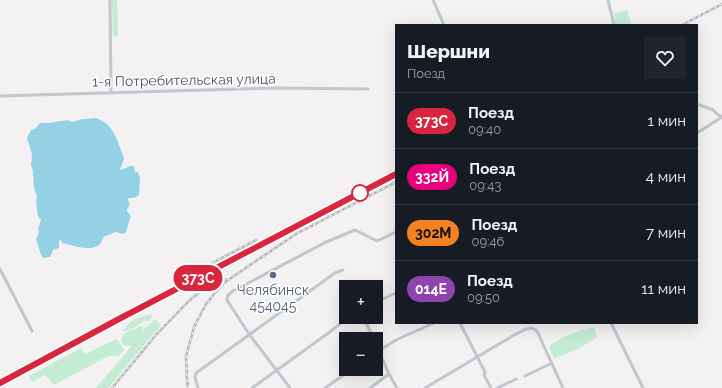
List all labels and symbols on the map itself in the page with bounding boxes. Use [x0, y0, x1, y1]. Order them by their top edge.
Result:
street label: 1-я Потребительская улица [92, 70, 276, 90]
unlabelled marker [351, 184, 369, 202]
line badge: 373C [170, 265, 226, 291]
marker: Челябинск 454045 [268, 270, 278, 280]
place label: Челябинск 454045 [237, 282, 309, 314]

